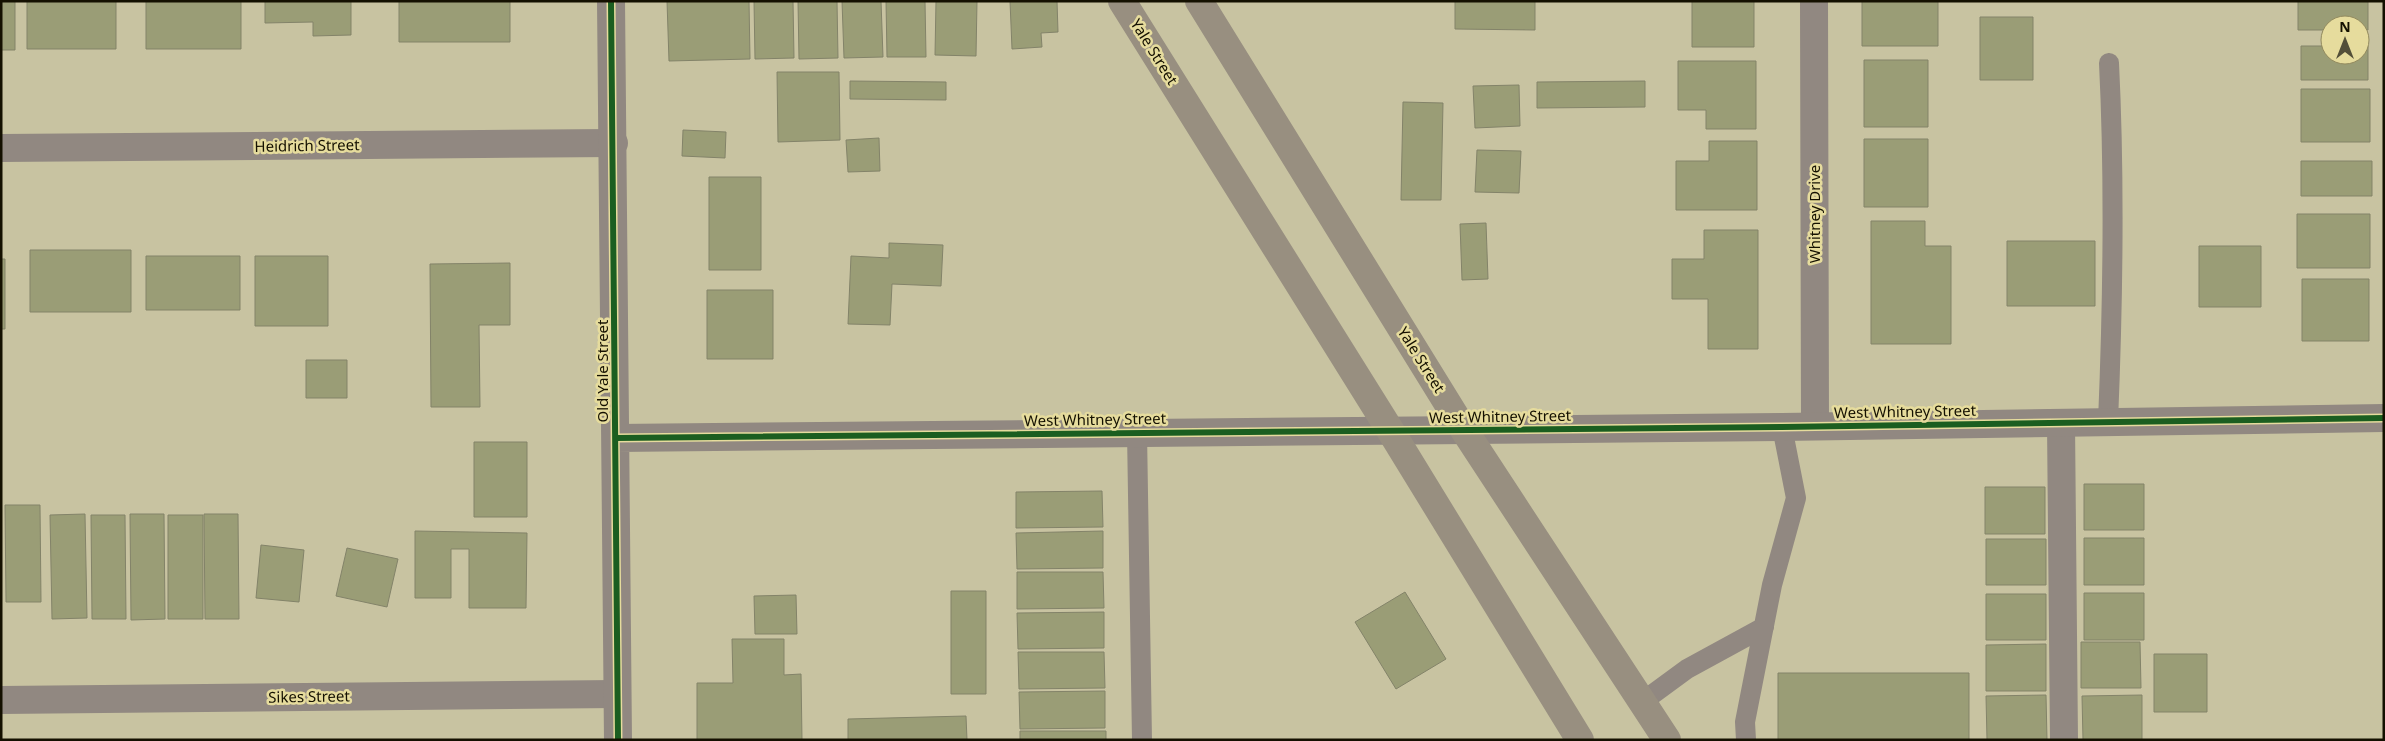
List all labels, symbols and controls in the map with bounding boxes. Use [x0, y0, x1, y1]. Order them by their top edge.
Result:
street label: Yale Street [1127, 15, 1183, 89]
north arrow [2320, 15, 2370, 65]
text: N [2339, 17, 2351, 36]
street label: Heidrich Street [254, 134, 360, 156]
street label: Whitney Drive [1804, 165, 1824, 263]
street label: Old Yale Street [592, 319, 612, 422]
street label: Yale Street [1394, 323, 1450, 397]
street label: West Whitney Street [1834, 400, 1977, 422]
street label: West Whitney Street [1429, 405, 1572, 427]
street label: West Whitney Street [1024, 408, 1167, 430]
street label: Sikes Street [268, 685, 351, 707]

